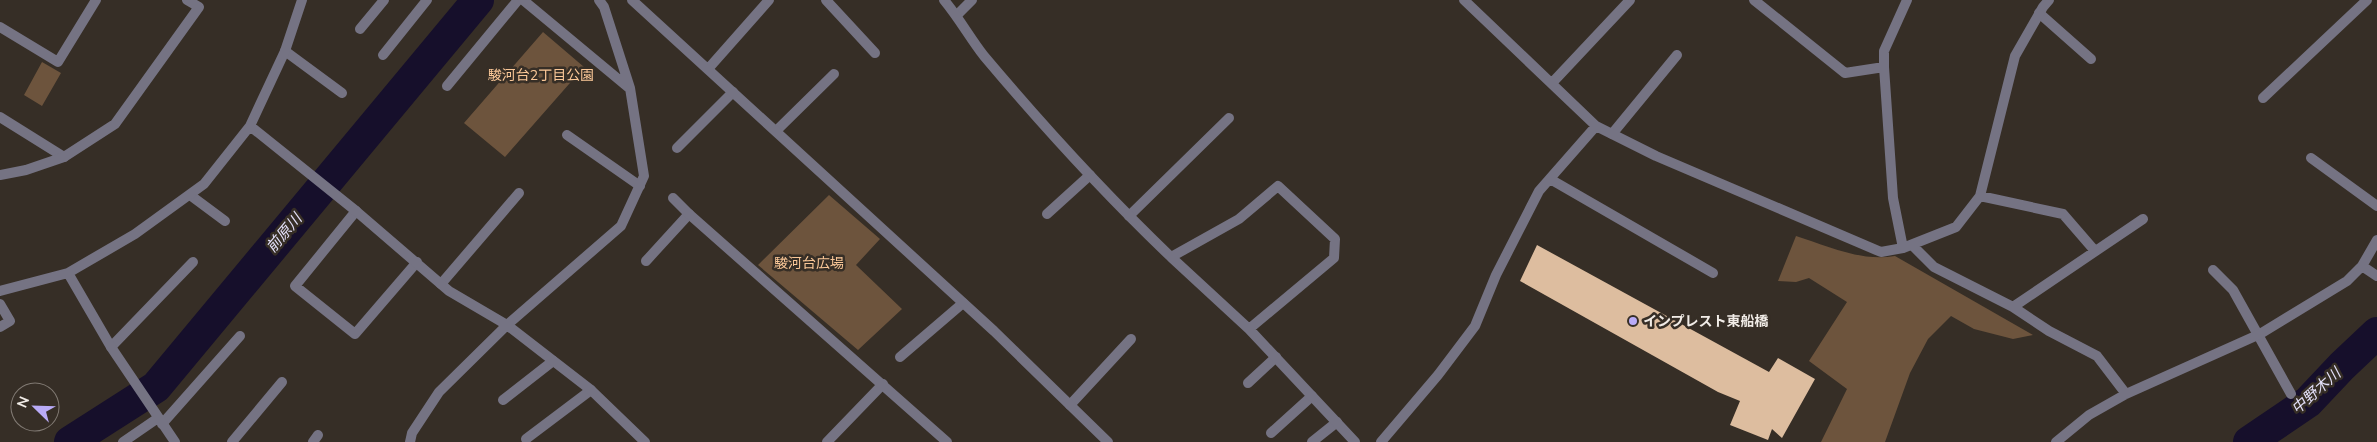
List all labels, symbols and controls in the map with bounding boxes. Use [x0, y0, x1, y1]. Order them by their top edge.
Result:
park label: 駿河台2丁目公園 [488, 66, 594, 85]
water label: 前原川 [262, 208, 307, 257]
park label: 駿河台広場 [774, 254, 844, 273]
place label: インプレスト東船橋 [1643, 312, 1769, 331]
marker: インプレスト東船橋 [1627, 315, 1639, 327]
water label: 中野木川 [2287, 362, 2346, 419]
north arrow [10, 382, 60, 432]
text: N [13, 394, 34, 411]

